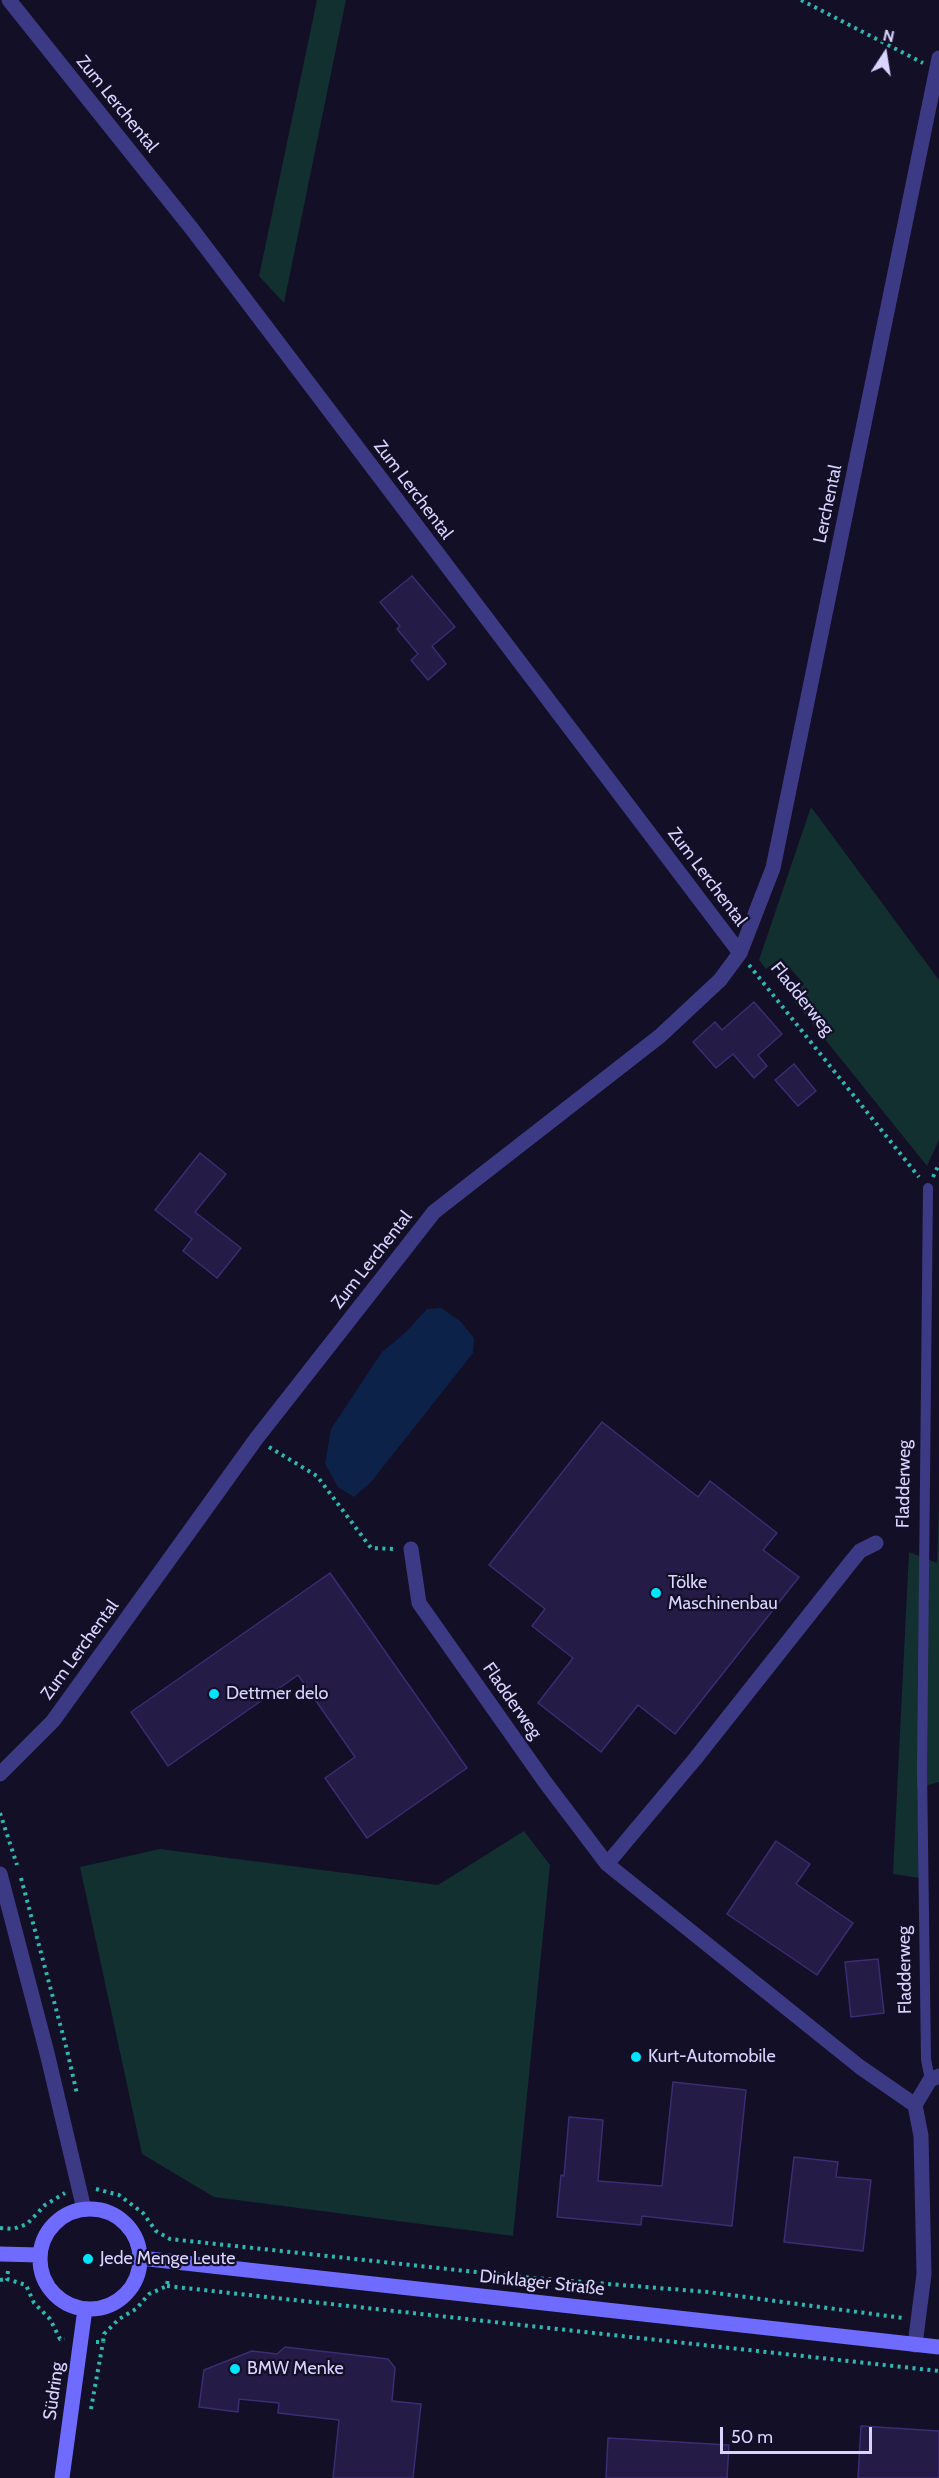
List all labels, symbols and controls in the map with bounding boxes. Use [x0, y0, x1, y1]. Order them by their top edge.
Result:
north arrow [855, 24, 915, 84]
text: N [881, 25, 896, 46]
street label: Zum Lerchental [71, 51, 163, 157]
street label: Zum Lerchental [369, 436, 457, 544]
street label: Lerchental [809, 463, 847, 545]
street label: Zum Lerchental [663, 823, 751, 931]
street label: Fladderweg [766, 958, 838, 1040]
street label: Zum Lerchental [327, 1207, 417, 1313]
street label: Fladderweg [892, 1440, 916, 1528]
place label: Tölke Maschinenbau [668, 1572, 778, 1614]
marker: Tölke Maschinenbau [649, 1586, 663, 1600]
street label: Zum Lerchental [37, 1596, 123, 1704]
street label: Fladderweg [478, 1659, 546, 1743]
place label: Dettmer delo [226, 1683, 328, 1705]
marker: Dettmer delo [207, 1687, 221, 1701]
street label: Fladderweg [893, 1926, 917, 2014]
place label: Kurt-Automobile [648, 2046, 776, 2068]
marker: Kurt-Automobile [629, 2050, 643, 2064]
place label: Jede Menge Leute [100, 2248, 235, 2270]
marker: Jede Menge Leute [81, 2252, 95, 2266]
street label: Dinklager Straße [478, 2266, 606, 2300]
place label: BMW Menke [247, 2358, 344, 2380]
street label: Südring [39, 2361, 69, 2421]
marker: BMW Menke [228, 2362, 242, 2376]
scale bar [723, 2415, 874, 2453]
text: 50 m [731, 2426, 773, 2448]

